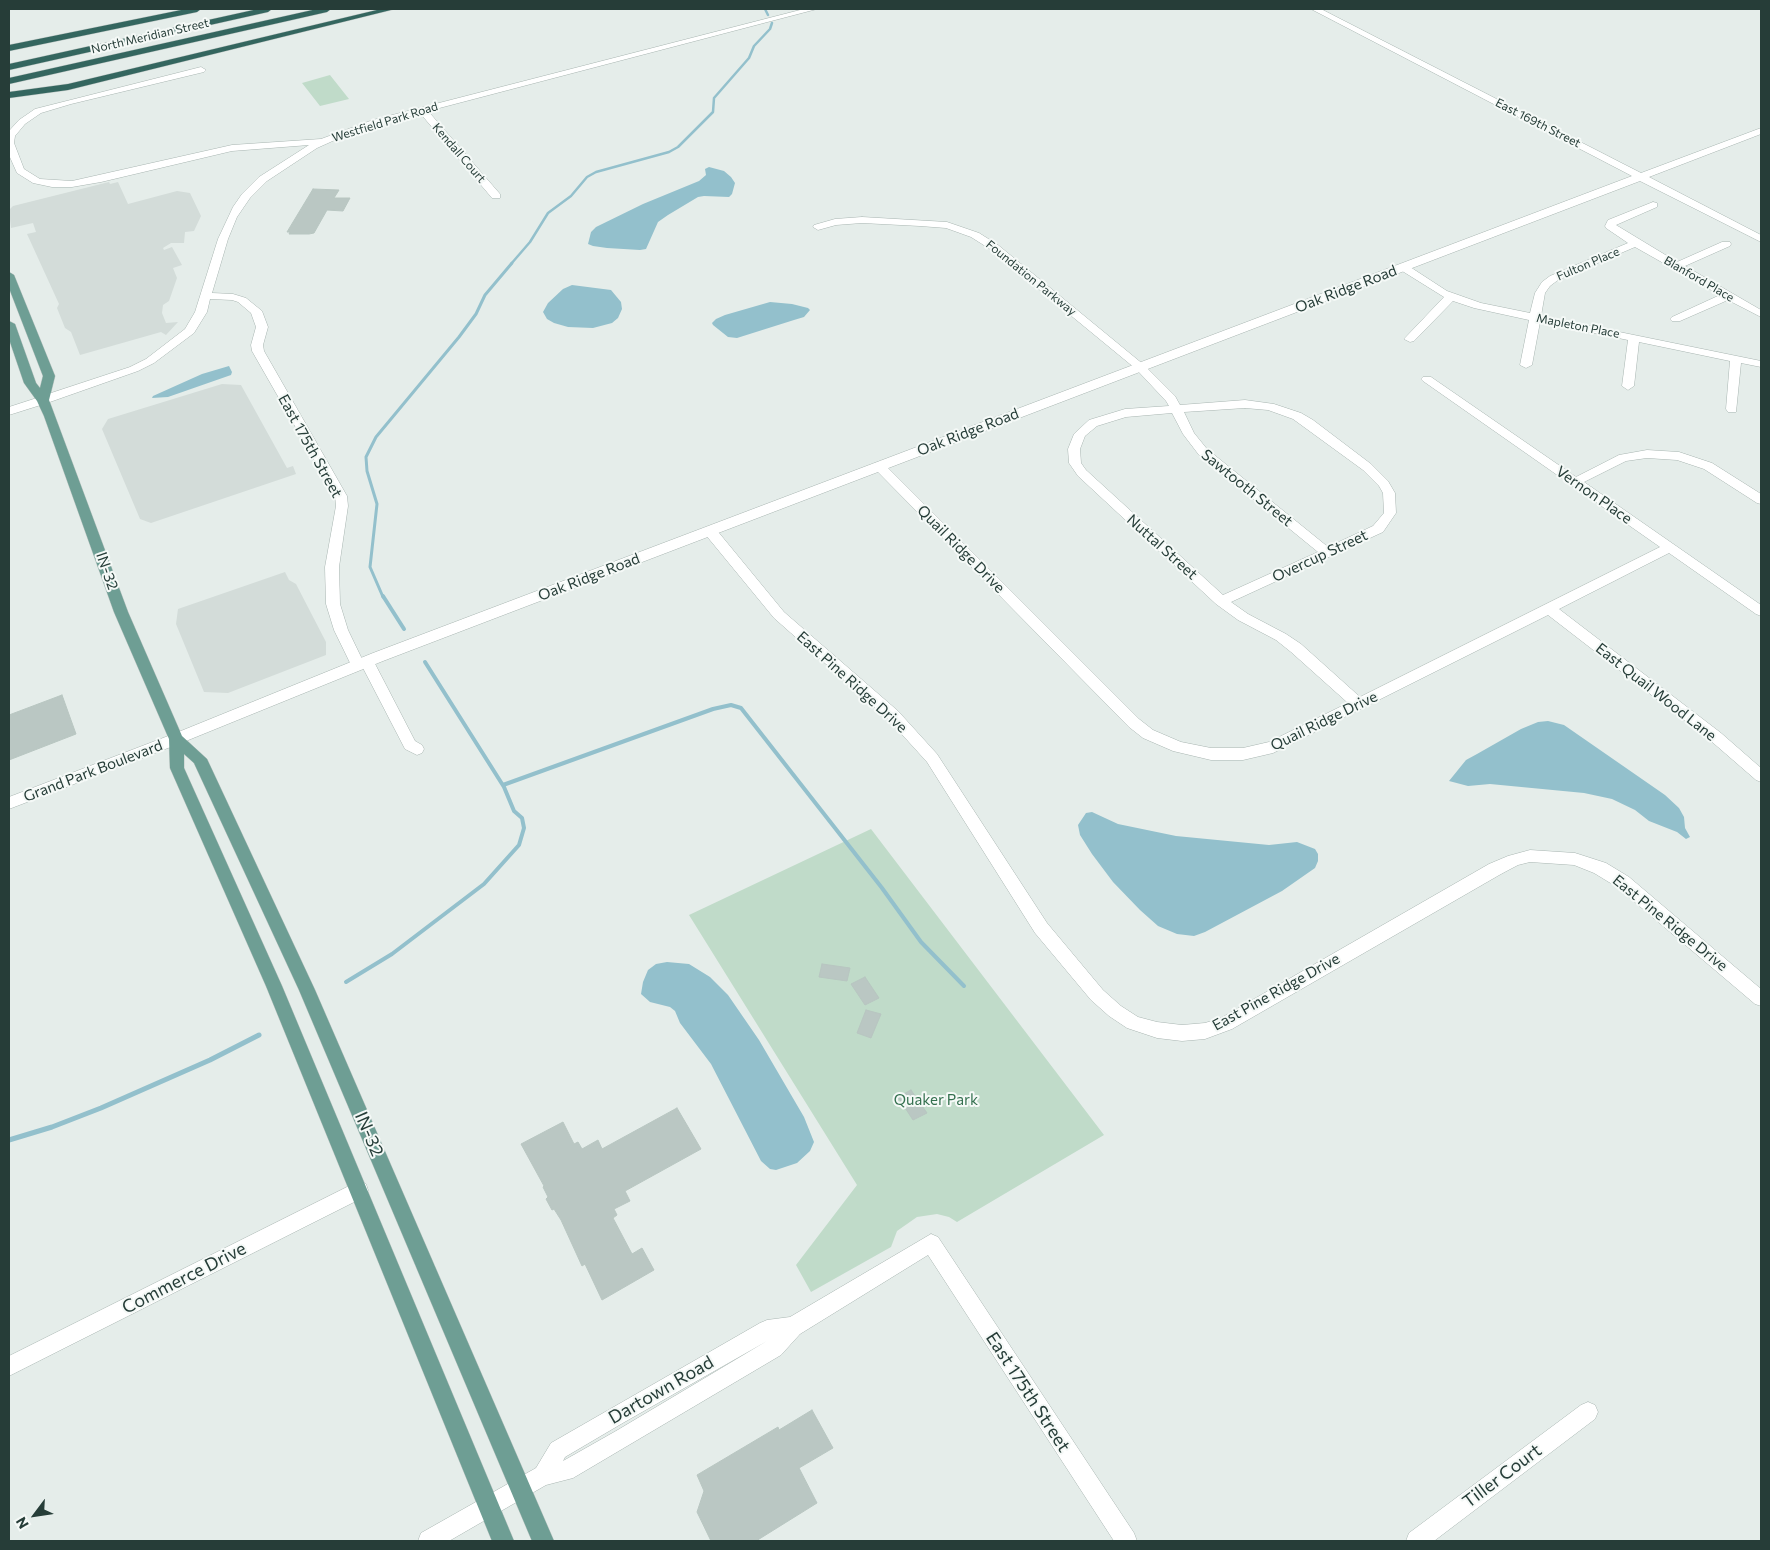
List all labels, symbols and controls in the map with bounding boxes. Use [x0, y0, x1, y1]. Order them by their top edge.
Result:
street label: North Meridian Street [90, 15, 210, 57]
street label: East 169th Street [1493, 95, 1583, 151]
street label: Westfield Park Road [330, 99, 440, 145]
street label: Kendall Court [429, 120, 489, 186]
street label: Foundation Parkway [983, 237, 1079, 319]
street label: Fulton Place [1554, 244, 1622, 284]
street label: Blanford Place [1661, 253, 1737, 305]
street label: Oak Ridge Road [1293, 261, 1399, 317]
street label: Mapleton Place [1535, 311, 1621, 341]
street label: East 175th Street [274, 391, 346, 501]
street label: Oak Ridge Road [915, 404, 1021, 460]
street label: Sawtooth Street [1198, 446, 1296, 530]
street label: Vernon Place [1553, 462, 1635, 528]
street label: Quail Ridge Drive [913, 501, 1009, 597]
street label: Nuttal Street [1123, 511, 1201, 583]
street label: Overcup Street [1269, 526, 1371, 586]
street label: Oak Ridge Road [536, 549, 642, 605]
street label: IN-32 [92, 550, 122, 592]
street label: East Pine Ridge Drive [793, 628, 911, 736]
street label: East Quail Wood Lane [1592, 639, 1720, 745]
street label: Quail Ridge Drive [1268, 687, 1380, 755]
street label: Grand Park Boulevard [21, 736, 165, 806]
street label: East Pine Ridge Drive [1609, 871, 1731, 975]
street label: East Pine Ridge Drive [1209, 950, 1343, 1034]
park label: Quaker Park [894, 1091, 978, 1109]
street label: IN-32 [350, 1108, 388, 1160]
street label: Commerce Drive [118, 1237, 250, 1319]
street label: East 175th Street [981, 1328, 1075, 1456]
street label: Dartown Road [605, 1351, 717, 1429]
street label: Tiller Court [1458, 1439, 1546, 1513]
north arrow [10, 1490, 60, 1540]
text: N [12, 1514, 32, 1532]

